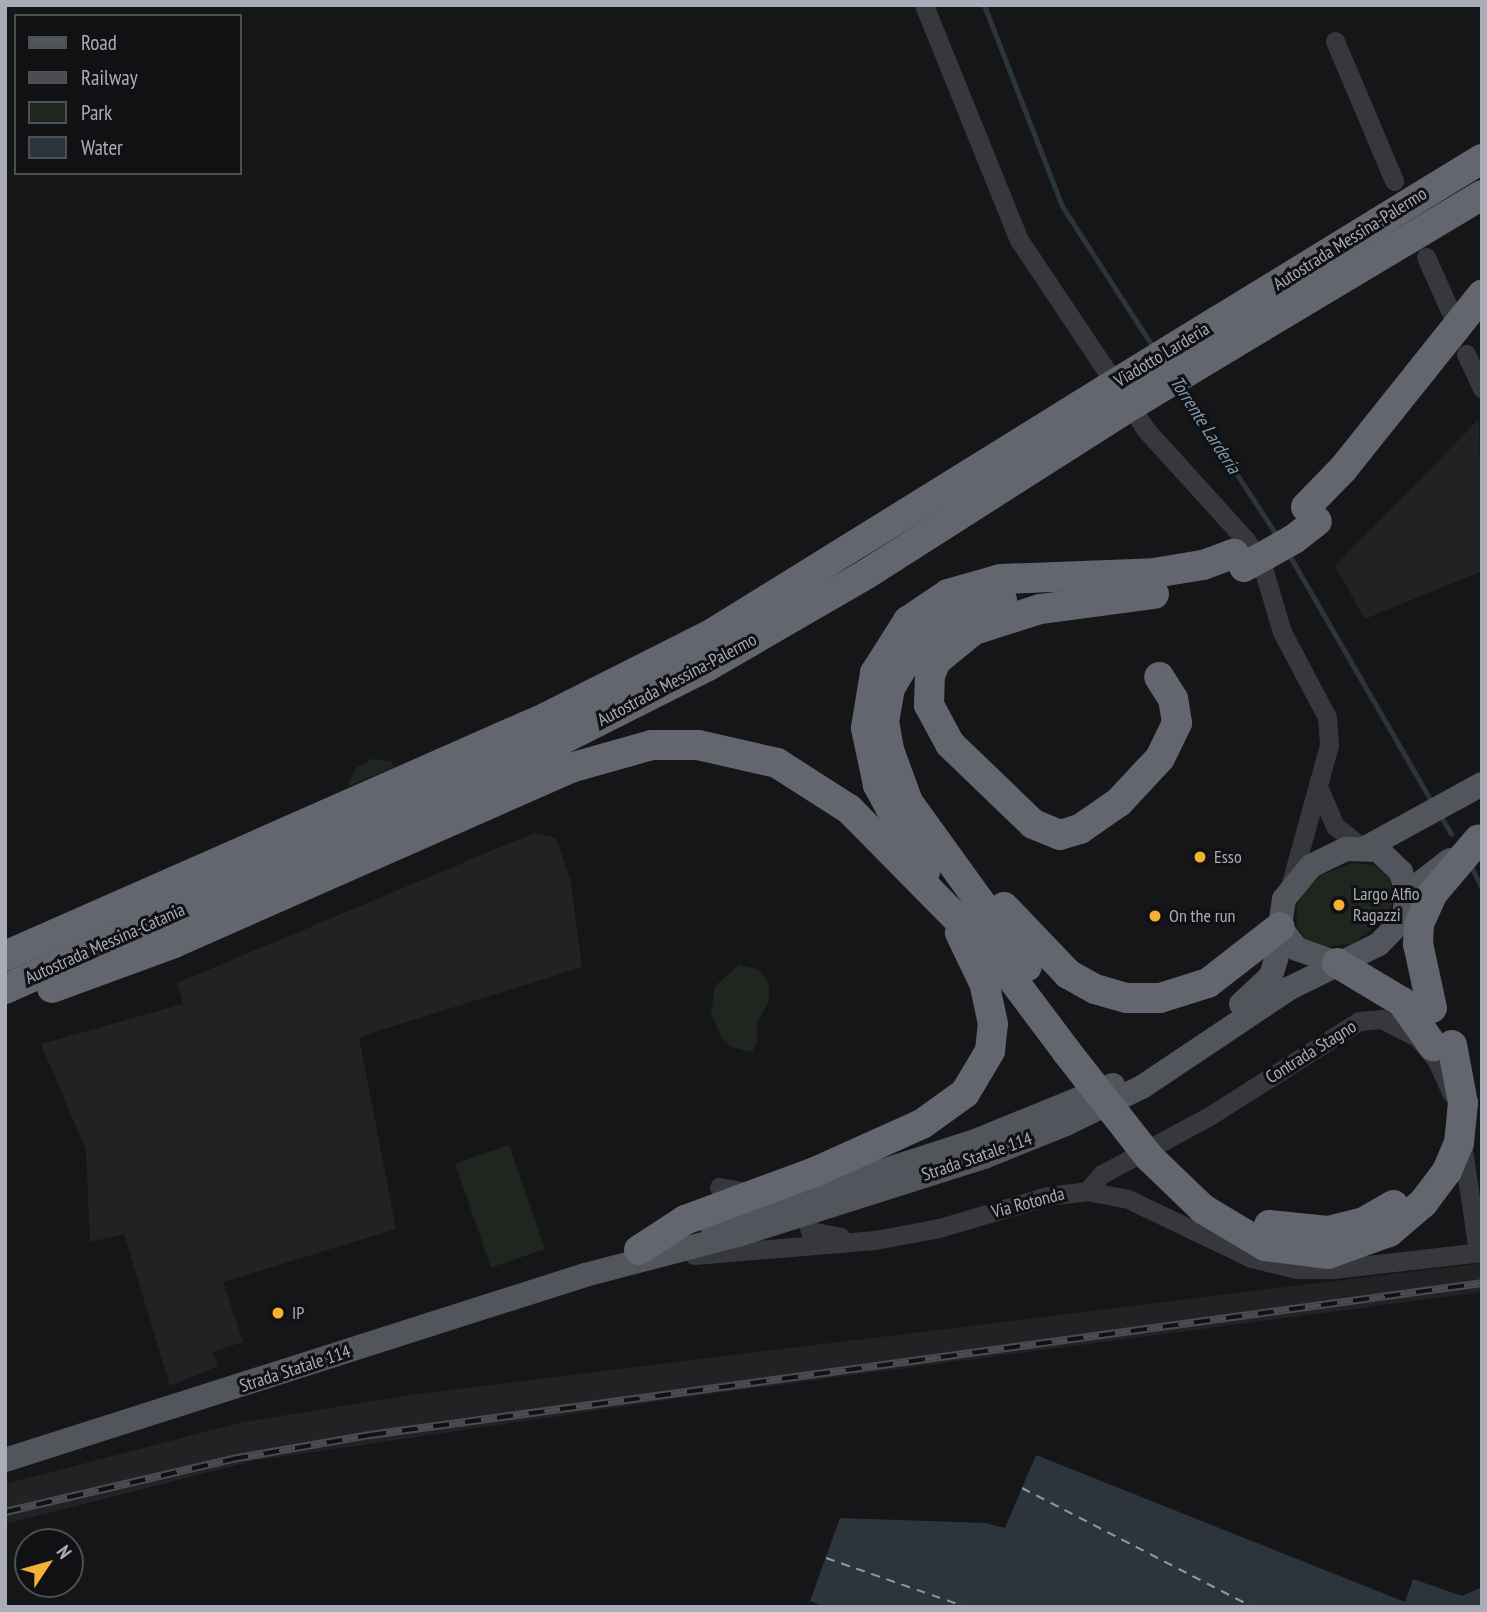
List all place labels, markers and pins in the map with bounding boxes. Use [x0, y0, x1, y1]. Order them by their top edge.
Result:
place label: Esso [1214, 846, 1242, 868]
marker: Esso [1192, 849, 1208, 865]
place label: Largo Alfio Ragazzi [1353, 884, 1420, 926]
marker: Largo Alfio Ragazzi [1331, 897, 1347, 913]
place label: On the run [1169, 905, 1235, 927]
marker: On the run [1147, 908, 1163, 924]
place label: IP [292, 1302, 304, 1324]
marker: IP [270, 1305, 286, 1321]

